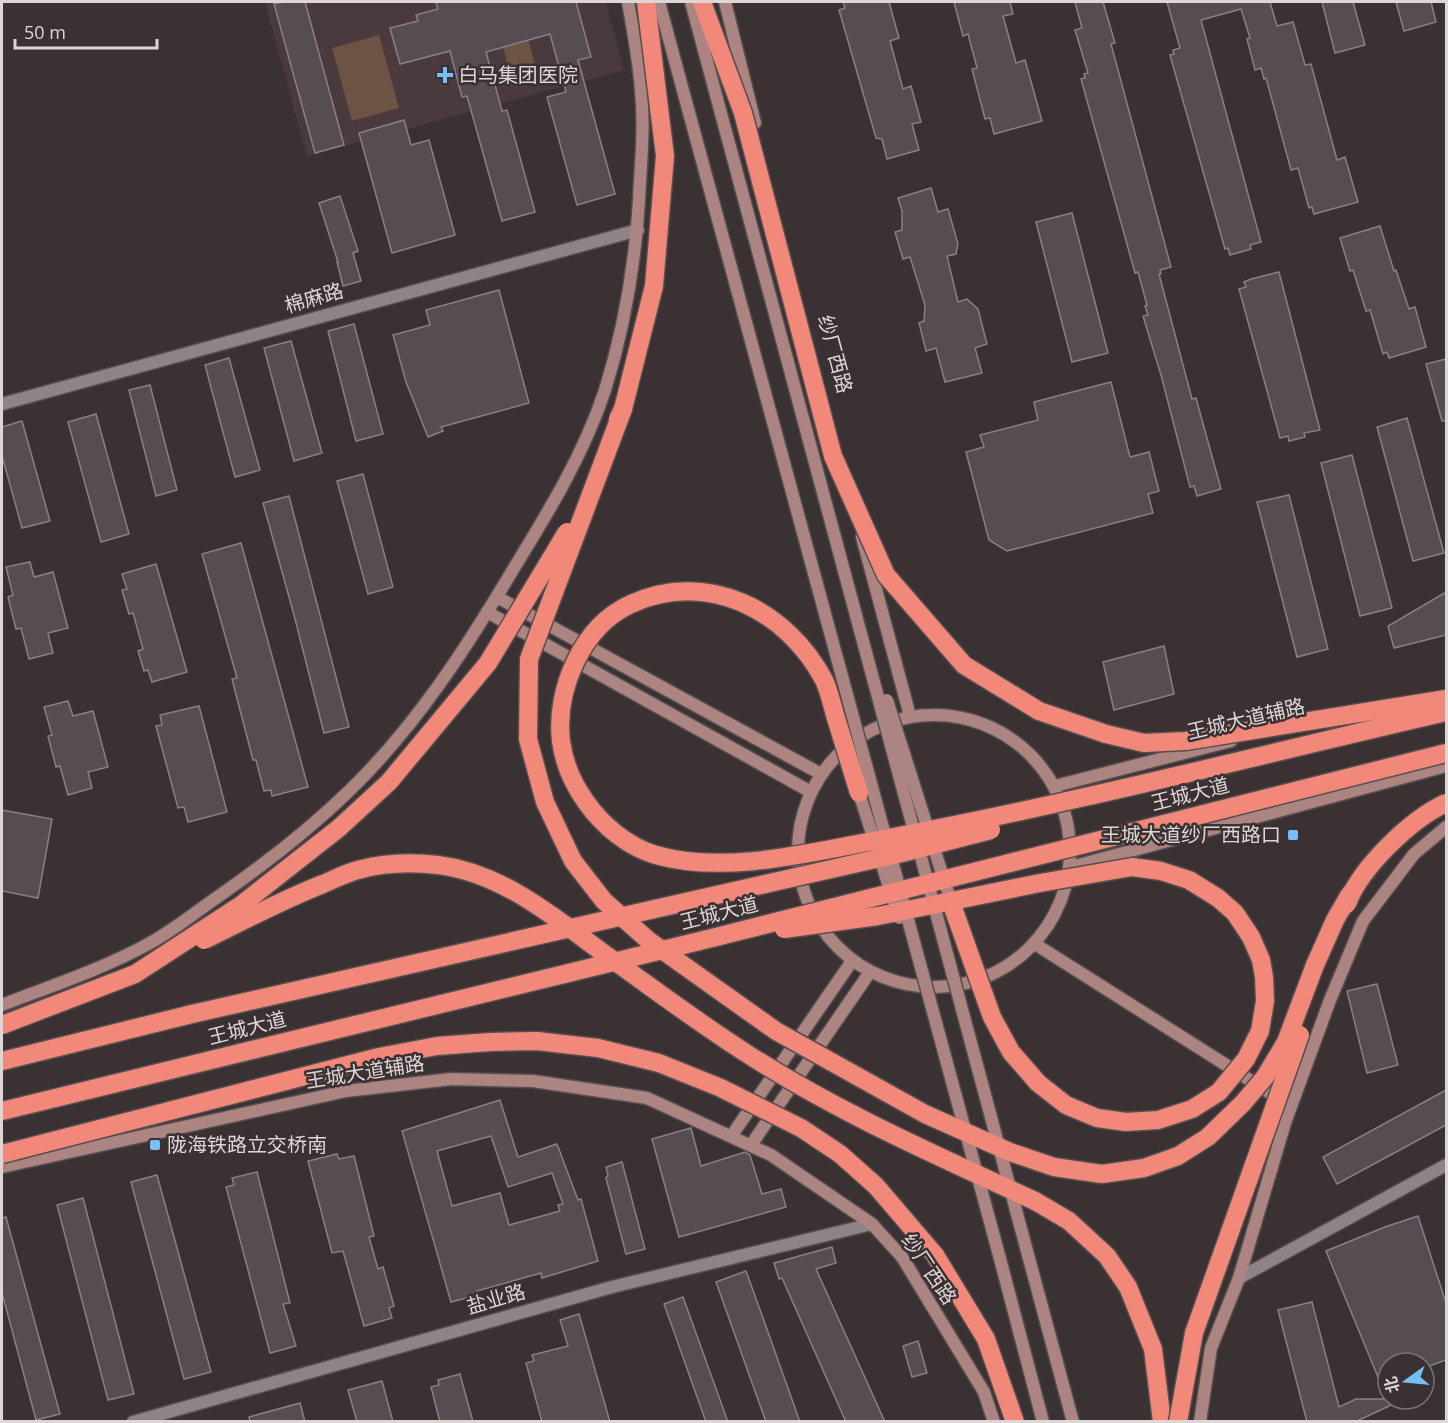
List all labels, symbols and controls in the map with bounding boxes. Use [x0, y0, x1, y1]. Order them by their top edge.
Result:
scale bar [15, 12, 158, 50]
text: 50 m [24, 20, 66, 44]
place label: 白马集团医院 [458, 61, 578, 88]
marker: 白马集团医院 [436, 66, 454, 84]
street label: 棉麻路 [281, 276, 346, 319]
street label: 纱厂西路 [812, 312, 859, 396]
street label: 王城大道辅路 [1184, 692, 1307, 745]
street label: 王城大道 [1148, 771, 1232, 816]
place label: 王城大道纱厂西路口 [1101, 821, 1281, 848]
marker: 王城大道纱厂西路口 [1286, 828, 1300, 842]
street label: 王城大道 [677, 890, 761, 935]
street label: 王城大道 [205, 1005, 289, 1050]
street label: 王城大道辅路 [304, 1049, 426, 1094]
place label: 陇海铁路立交桥南 [167, 1131, 327, 1158]
marker: 陇海铁路立交桥南 [148, 1138, 162, 1152]
street label: 纱厂西路 [896, 1228, 963, 1309]
street label: 盐业路 [463, 1277, 528, 1320]
north arrow [1376, 1351, 1436, 1411]
text: 北 [1379, 1374, 1404, 1395]

